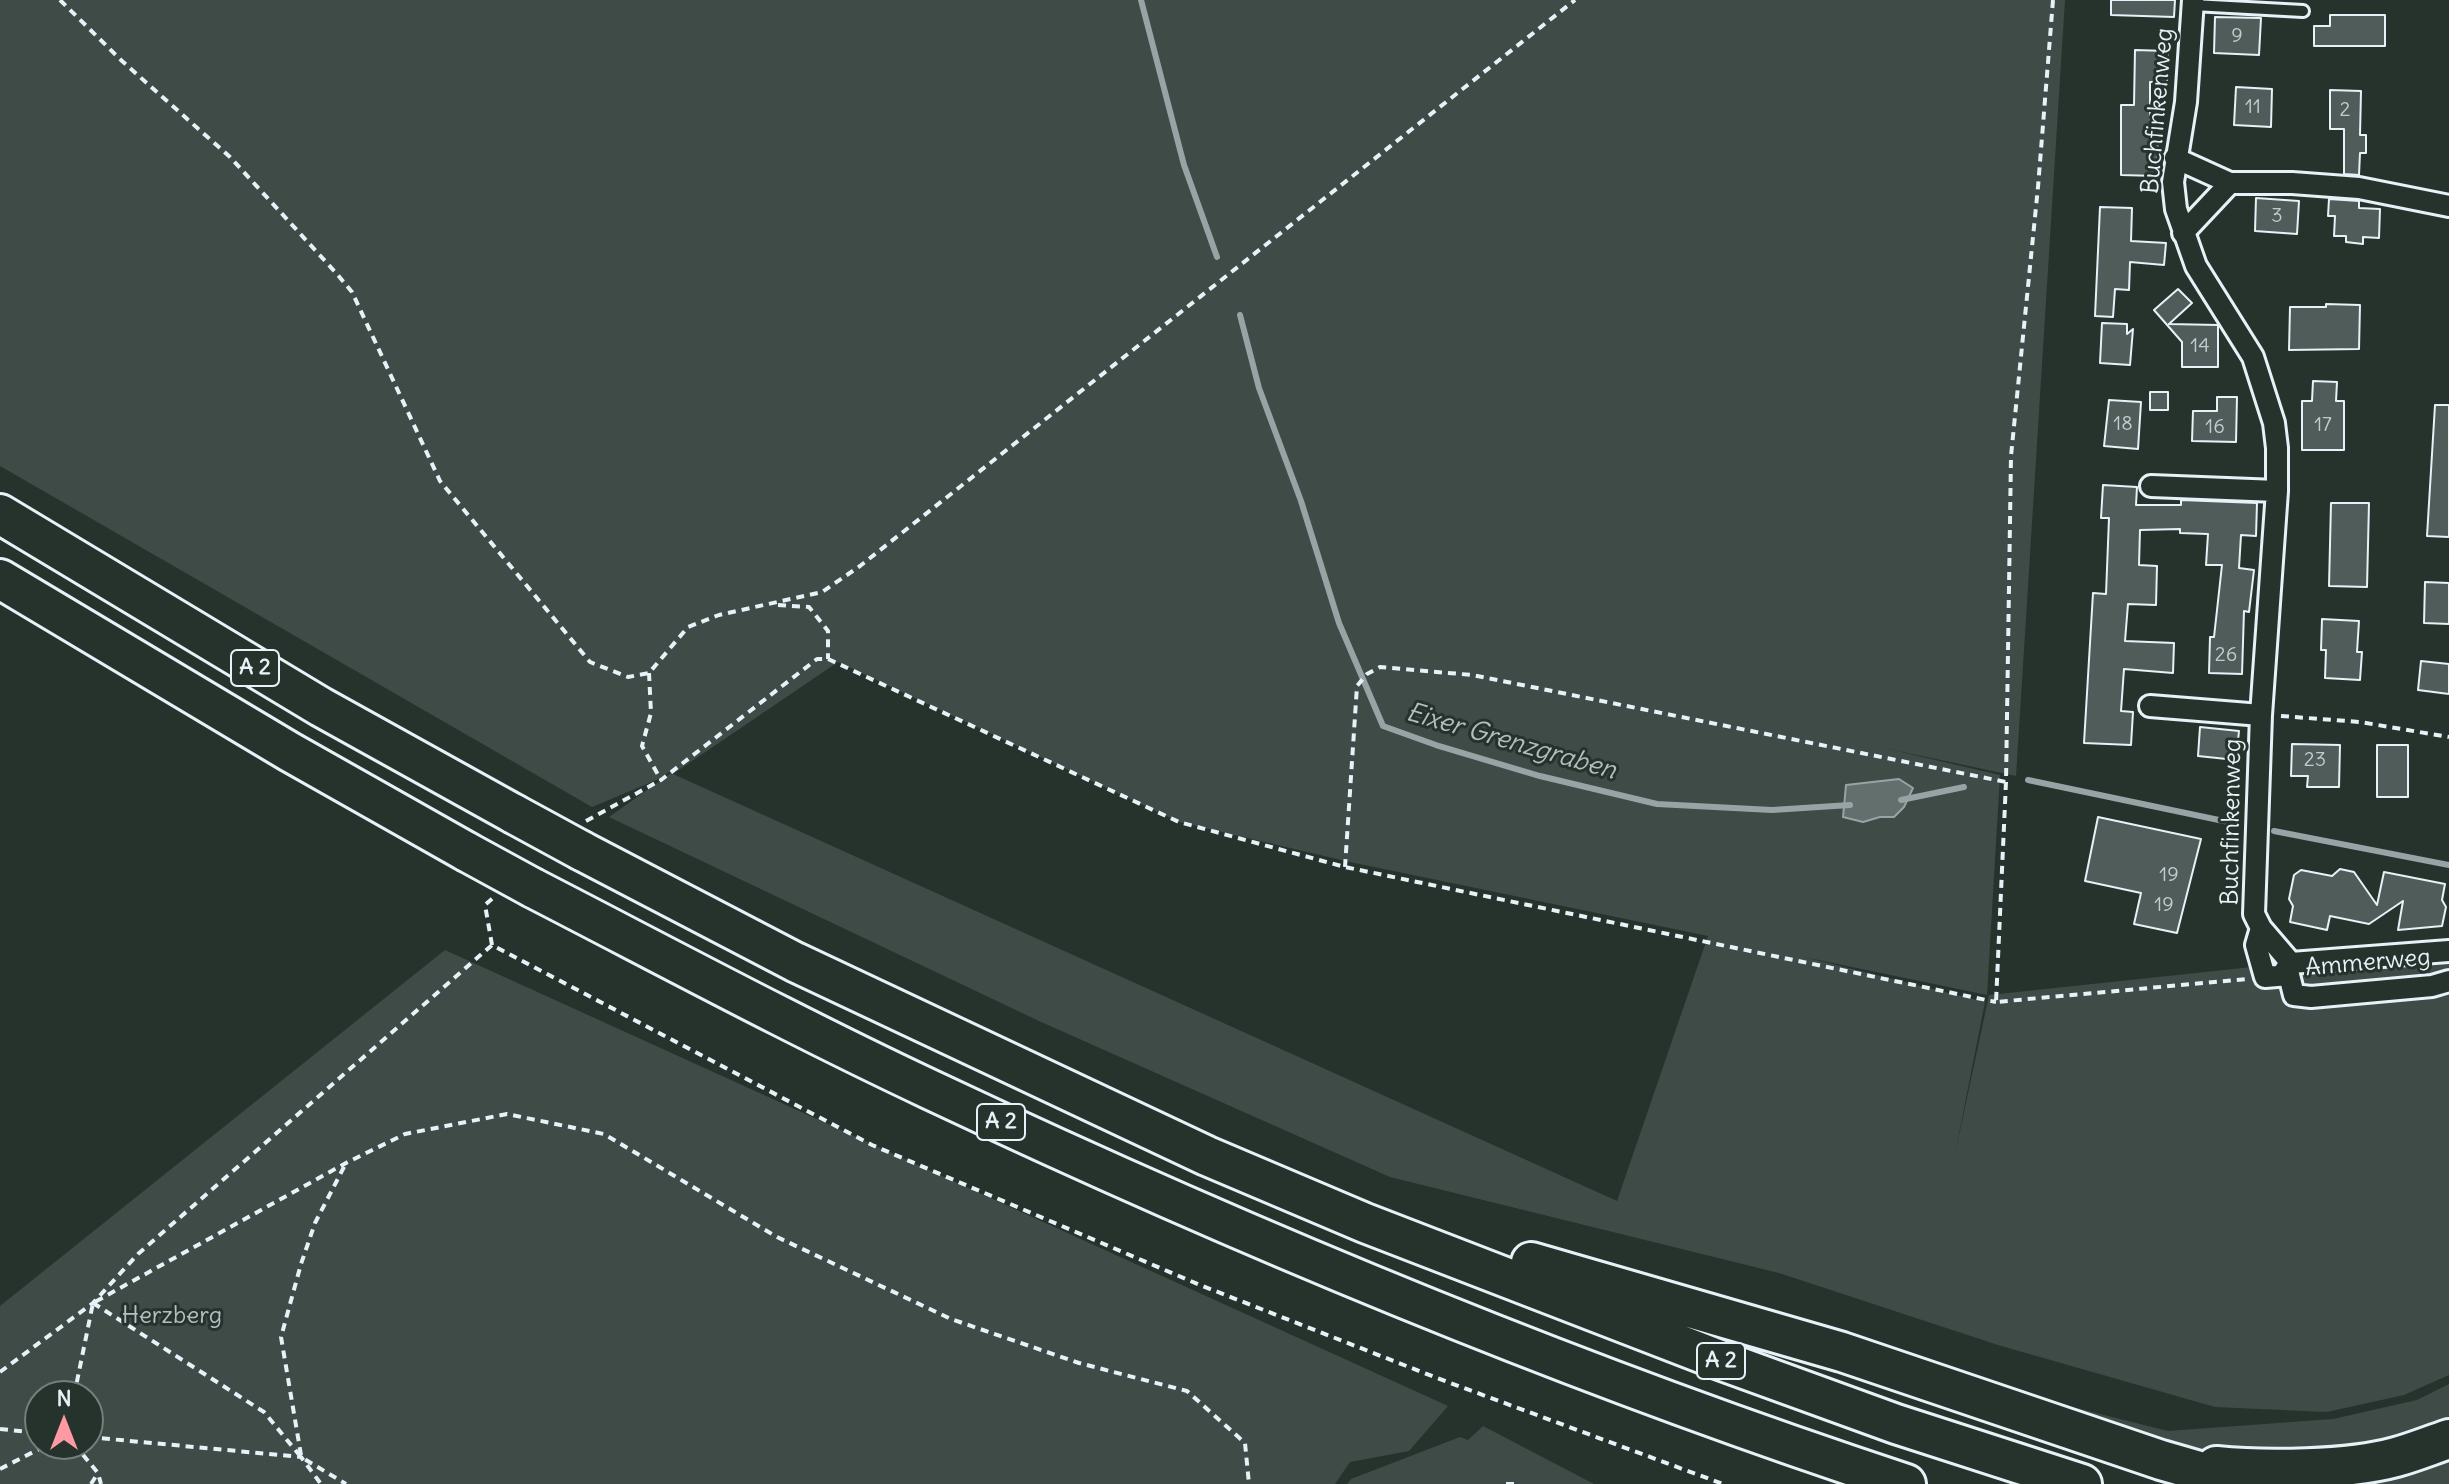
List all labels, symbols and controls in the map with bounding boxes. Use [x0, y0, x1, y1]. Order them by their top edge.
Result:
house number: 9 [2231, 24, 2243, 48]
street label: Buchfinkenweg [2136, 27, 2180, 195]
house number: 11 [2245, 95, 2261, 119]
house number: 2 [2340, 98, 2350, 122]
house number: 3 [2271, 204, 2283, 228]
house number: 14 [2190, 334, 2210, 358]
house number: 18 [2113, 412, 2133, 436]
house number: 17 [2314, 413, 2332, 437]
house number: 16 [2205, 415, 2225, 439]
house number: 26 [2215, 643, 2237, 667]
road number: A 2 [231, 650, 279, 686]
water label: Eixer Grenzgraben [1402, 697, 1620, 787]
street label: Buchfinkenweg [2216, 738, 2248, 906]
house number: 23 [2304, 748, 2326, 772]
house number: 19 [2159, 863, 2179, 887]
house number: 19 [2154, 893, 2174, 917]
street label: Ammerweg [2304, 943, 2432, 983]
road number: A 2 [977, 1104, 1025, 1140]
park label: Herzberg [122, 1302, 222, 1330]
road number: A 2 [1697, 1343, 1745, 1379]
north arrow [24, 1380, 104, 1460]
text: N [56, 1384, 72, 1412]

